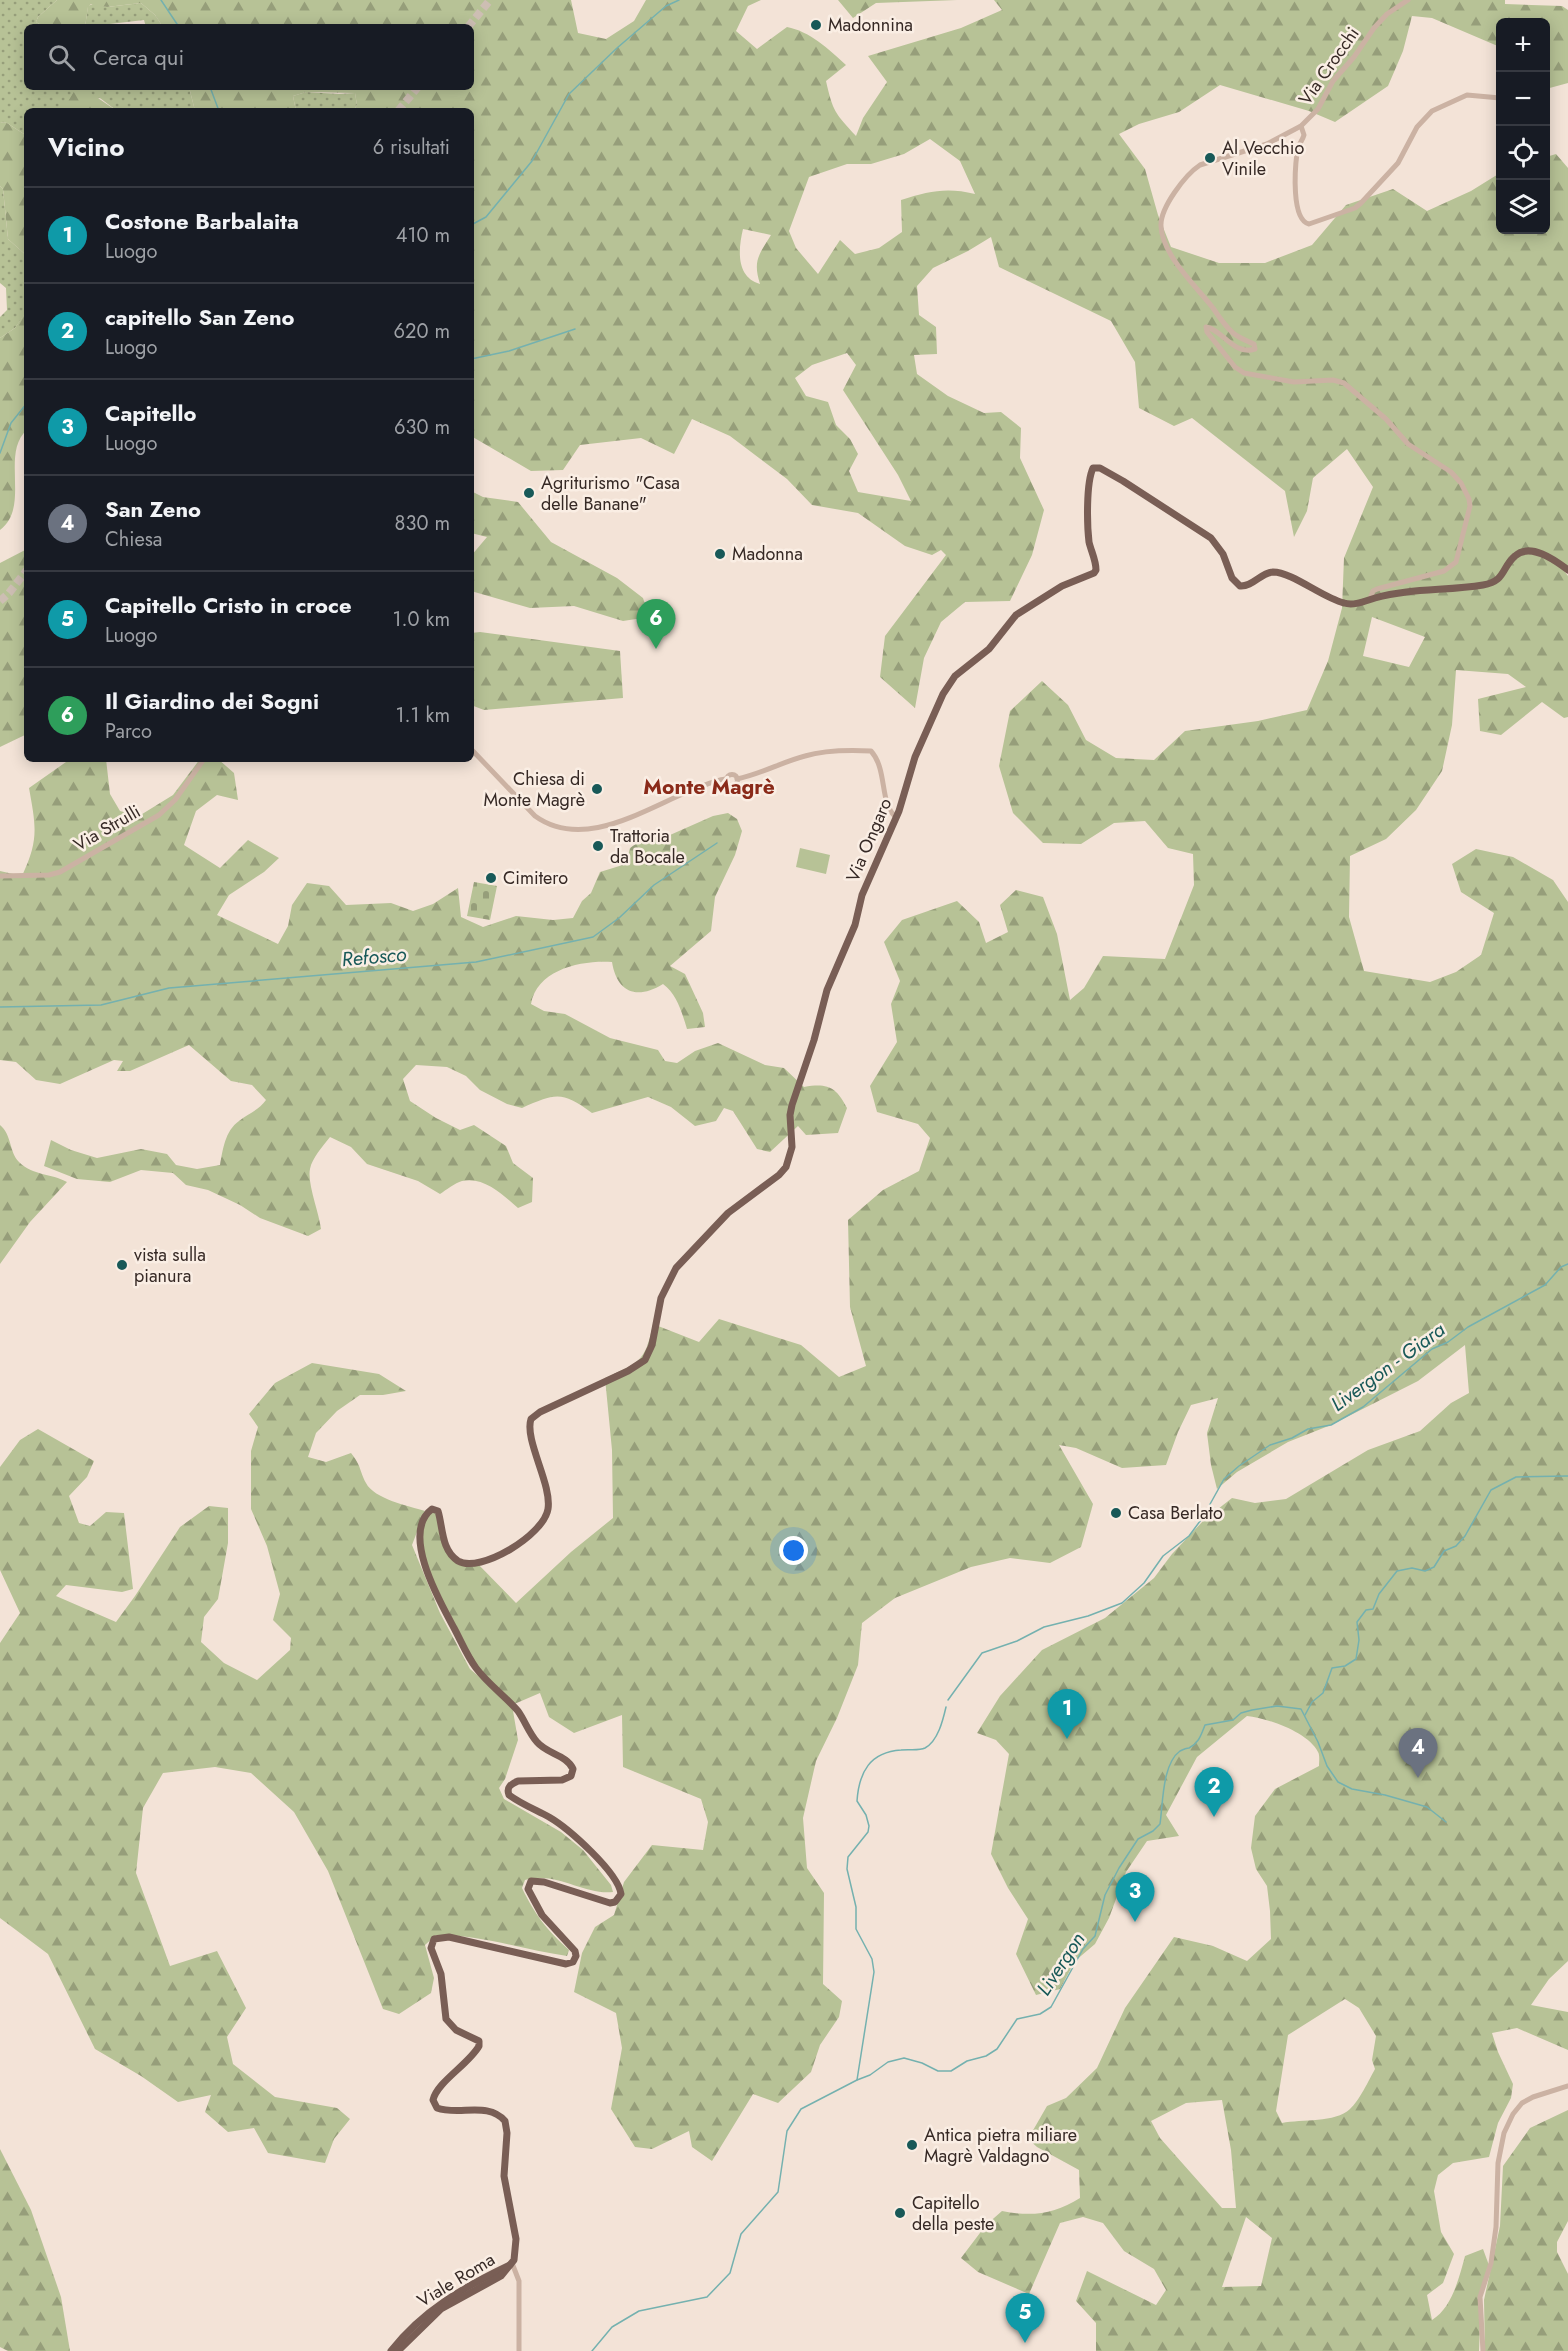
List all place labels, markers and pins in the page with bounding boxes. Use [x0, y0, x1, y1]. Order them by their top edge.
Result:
place label: Madonnina [828, 12, 913, 38]
marker: Madonnina [809, 18, 823, 32]
place label: Al Vecchio Vinile [1222, 135, 1304, 182]
marker: Al Vecchio Vinile [1203, 151, 1217, 165]
place label: Agriturismo "Casa delle Banane" [541, 470, 680, 517]
marker: Agriturismo "Casa delle Banane" [522, 486, 536, 500]
place label: Madonna [732, 541, 803, 567]
marker: Madonna [713, 547, 727, 561]
pin: 6 [636, 600, 676, 649]
place label: Chiesa di Monte Magrè [483, 766, 585, 813]
marker: Chiesa di Monte Magrè [590, 782, 604, 796]
place label: Trattoria da Bocale [610, 823, 685, 870]
marker: Trattoria da Bocale [591, 839, 605, 853]
place label: Cimitero [503, 865, 568, 891]
marker: Cimitero [484, 871, 498, 885]
place label: vista sulla pianura [134, 1242, 206, 1289]
marker: vista sulla pianura [115, 1258, 129, 1272]
place label: Casa Berlato [1128, 1500, 1223, 1526]
marker: Casa Berlato [1109, 1506, 1123, 1520]
pin: 1 [1048, 1690, 1086, 1739]
pin: 4 [1398, 1728, 1438, 1778]
pin: 2 [1194, 1768, 1234, 1817]
pin: 3 [1116, 1872, 1154, 1922]
place label: Antica pietra miliare Magrè Valdagno [924, 2122, 1077, 2169]
marker: Antica pietra miliare Magrè Valdagno [905, 2138, 919, 2152]
place label: Capitello della peste [912, 2190, 994, 2237]
marker: Capitello della peste [893, 2206, 907, 2220]
pin: 5 [1006, 2294, 1044, 2343]

